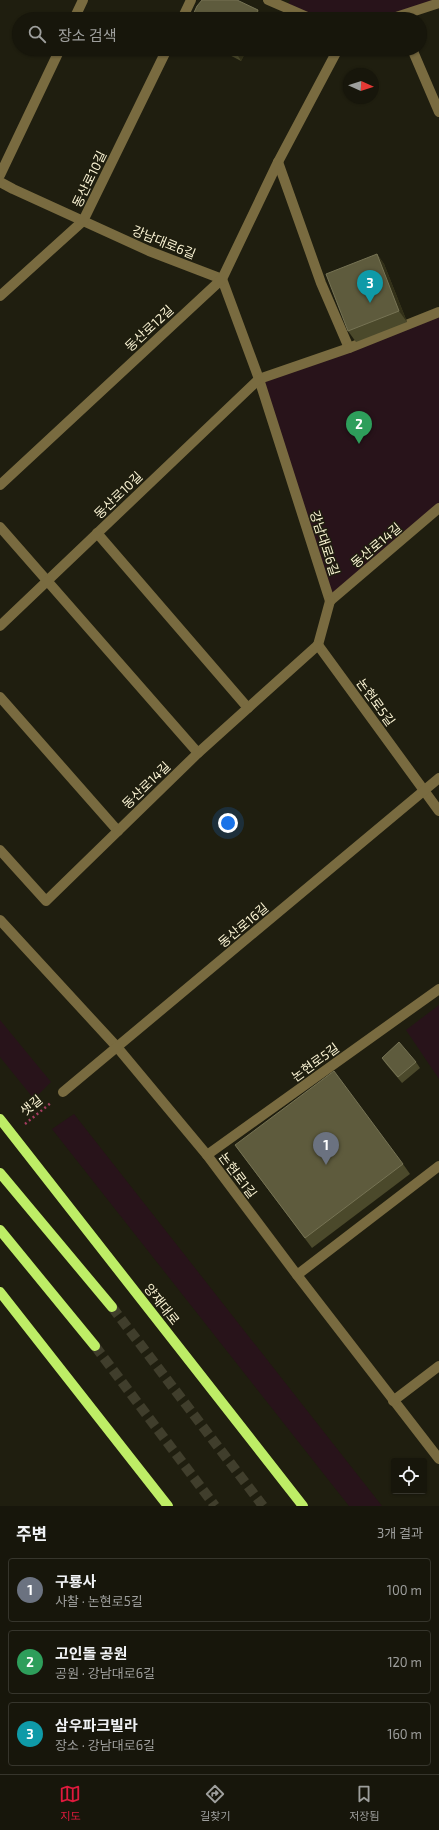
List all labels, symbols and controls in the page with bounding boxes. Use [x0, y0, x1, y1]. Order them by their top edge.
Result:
search box [12, 12, 427, 56]
icon: search [26, 23, 48, 45]
text: 장소 검색 [58, 26, 117, 44]
north arrow [343, 68, 379, 104]
street label: 동산로10길 [68, 148, 110, 210]
street label: 강남대로6길 [130, 222, 198, 262]
pin: 3 [357, 270, 383, 303]
street label: 동산로12길 [121, 302, 177, 354]
pin: 2 [346, 411, 372, 444]
street label: 동산로10길 [91, 468, 145, 522]
street label: 강남대로6길 [307, 509, 343, 577]
street label: 동산로14길 [347, 519, 405, 571]
street label: 논현로5길 [353, 675, 399, 729]
street label: 동산로14길 [118, 758, 174, 812]
your location [218, 813, 238, 833]
street label: 동산로16길 [215, 899, 271, 951]
street label: 논현로5길 [288, 1039, 342, 1085]
street label: 샛길 [17, 1091, 45, 1119]
pin: 1 [313, 1132, 339, 1165]
street label: 논현로1길 [216, 1149, 260, 1201]
street label: 양재대로 [141, 1280, 183, 1328]
map controls [391, 1458, 427, 1494]
button: locate [391, 1458, 427, 1494]
text: 주변 [16, 1523, 47, 1543]
text: 3개 결과 [377, 1525, 423, 1541]
text: 구룡사 [55, 1572, 96, 1590]
text: 1 [27, 1582, 33, 1598]
text: 100 m [387, 1582, 422, 1598]
text: 사찰 · 논현로5길 [55, 1593, 143, 1609]
text: 고인돌 공원 [55, 1644, 127, 1662]
text: 2 [26, 1654, 34, 1670]
text: 120 m [387, 1654, 422, 1670]
text: 공원 · 강남대로6길 [55, 1665, 155, 1681]
text: 삼우파크빌라 [55, 1716, 138, 1734]
text: 3 [26, 1726, 34, 1742]
text: 160 m [387, 1726, 422, 1742]
text: 장소 · 강남대로6길 [55, 1737, 155, 1753]
tab: 지도 [59, 1783, 81, 1823]
tab: 길찾기 [200, 1783, 231, 1823]
tab: 저장됨 [349, 1783, 380, 1823]

